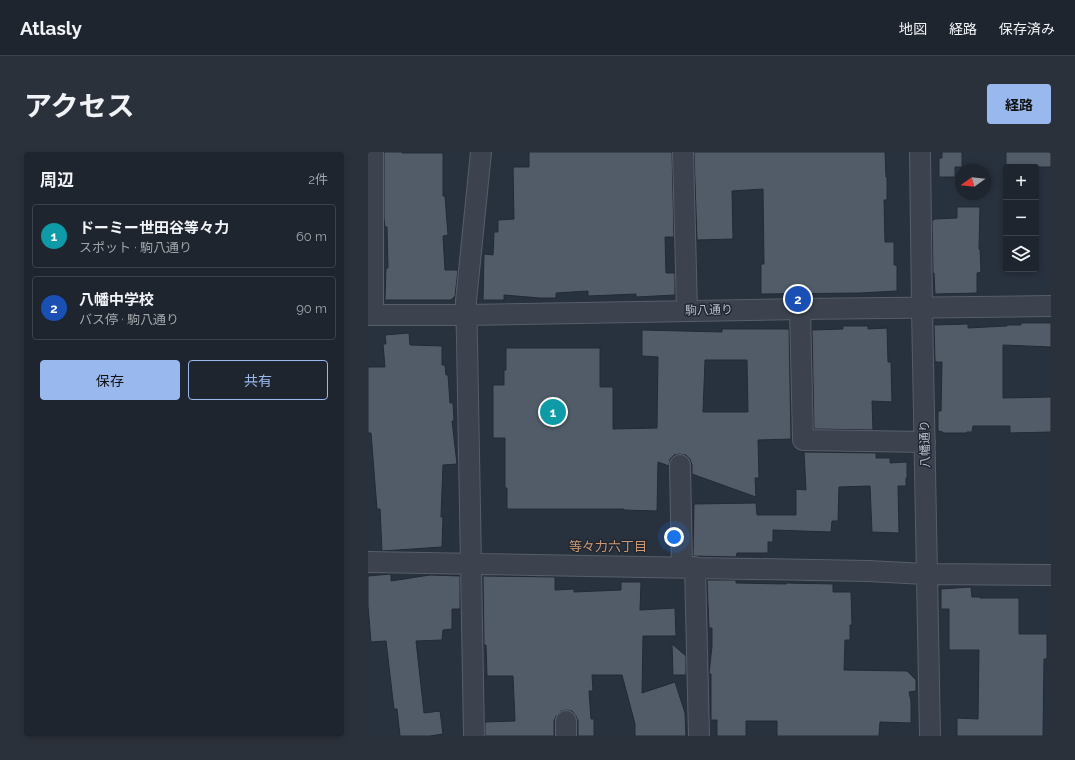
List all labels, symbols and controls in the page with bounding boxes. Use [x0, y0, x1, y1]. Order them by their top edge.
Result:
text: Atlasly [20, 17, 82, 39]
text: 地図 [899, 21, 927, 37]
text: 経路 [949, 21, 977, 37]
text: 保存済み [999, 21, 1055, 37]
button: 経路 [987, 84, 1051, 124]
text: アクセス [24, 90, 135, 123]
north arrow [955, 164, 991, 200]
map controls [1003, 164, 1039, 272]
button: + [1003, 164, 1039, 200]
text: 周辺 [40, 170, 74, 190]
text: 2件 [308, 172, 328, 187]
button: − [1003, 200, 1039, 236]
text: ドーミー世田谷等々力 [79, 219, 229, 237]
text: 1 [51, 229, 57, 244]
text: 60 m [296, 229, 327, 244]
button: layers [1003, 236, 1039, 272]
text: スポット · 駒八通り [79, 240, 192, 255]
pin: 2 [785, 284, 811, 314]
text: 八幡中学校 [79, 291, 154, 309]
text: 2 [50, 301, 58, 316]
text: 90 m [296, 301, 327, 316]
street label: 駒八通り [685, 303, 733, 317]
text: バス停 · 駒八通り [79, 312, 179, 327]
button: 保存 [40, 360, 180, 400]
button: 共有 [188, 360, 328, 400]
pin: 1 [540, 397, 566, 427]
street label: 八幡通り [918, 420, 932, 468]
your location [664, 527, 684, 547]
district label: 等々力六丁目 [569, 539, 647, 554]

